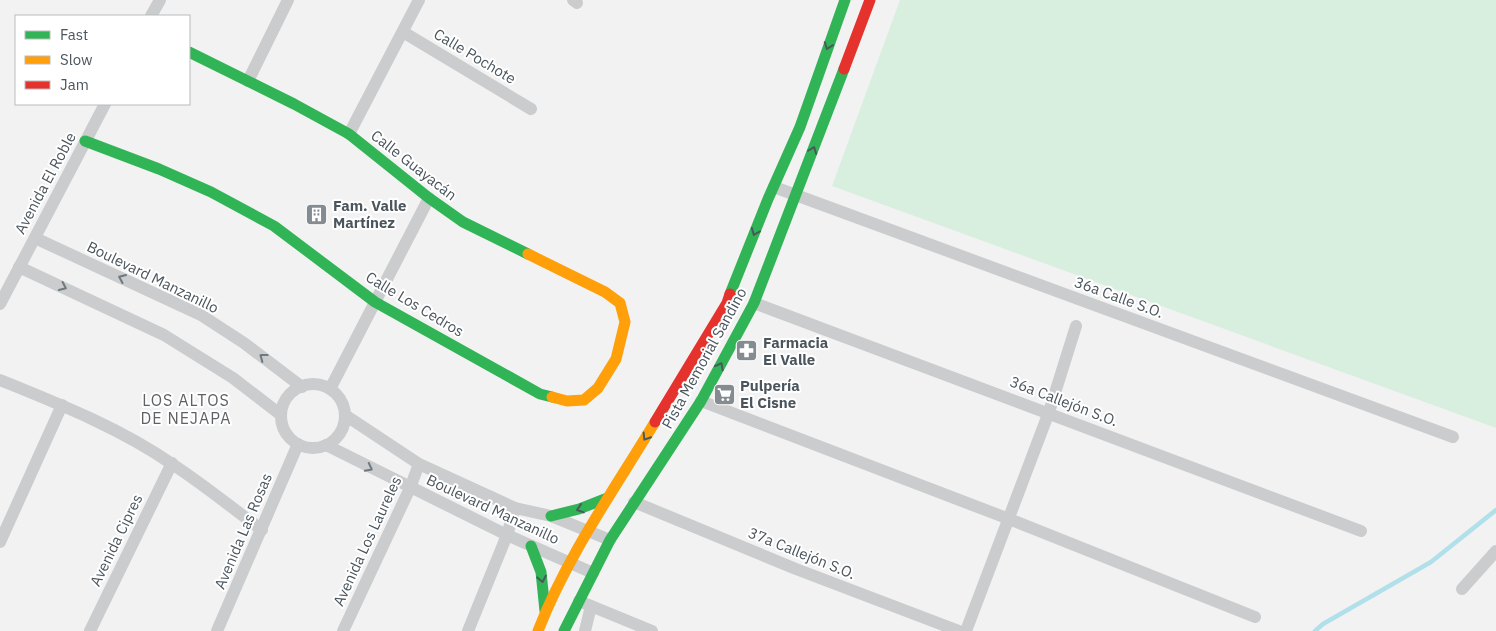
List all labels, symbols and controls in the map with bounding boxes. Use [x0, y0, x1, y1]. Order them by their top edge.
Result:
legend [15, 15, 190, 105]
street label: Calle Pochote [431, 24, 519, 88]
text: Fast [60, 25, 88, 44]
one-way arrow [824, 41, 834, 50]
text: Slow [60, 50, 93, 69]
text: Jam [60, 75, 89, 94]
street label: Calle Guayacán [367, 126, 461, 204]
street label: Avenida El Roble [10, 129, 80, 237]
one-way arrow [807, 146, 817, 155]
place label: Fam. Valle Martínez [333, 196, 406, 232]
building icon: Fam. Valle Martínez [305, 202, 329, 226]
one-way arrow [751, 228, 761, 236]
street label: Boulevard Manzanillo [84, 237, 222, 317]
street label: Calle Los Cedros [362, 267, 468, 341]
street label: 36a Calle S.O. [1072, 272, 1166, 322]
one-way arrow [118, 273, 127, 284]
one-way arrow [58, 281, 67, 291]
street label: Pista Memorial Sandino [657, 284, 751, 432]
place label: Farmacia El Valle [763, 333, 829, 369]
pharmacy icon: Farmacia El Valle [735, 339, 759, 363]
one-way arrow [259, 354, 269, 363]
one-way arrow [714, 362, 724, 371]
street label: 36a Callejón S.O. [1007, 372, 1121, 430]
place label: Pulpería El Cisne [740, 376, 800, 412]
supermarket icon: Pulpería El Cisne [712, 382, 736, 406]
district label: LOS ALTOS DE NEJAPA [141, 390, 231, 428]
one-way arrow [643, 431, 652, 441]
one-way arrow [364, 462, 373, 472]
street label: Avenida Las Rosas [210, 470, 276, 592]
street label: Boulevard Manzanillo [424, 470, 562, 548]
street label: Avenida Los Laureles [329, 473, 405, 609]
street label: Avenida Cipres [86, 491, 146, 589]
one-way arrow [576, 504, 584, 514]
street label: 37a Callejón S.O. [746, 523, 858, 583]
one-way arrow [536, 574, 546, 583]

